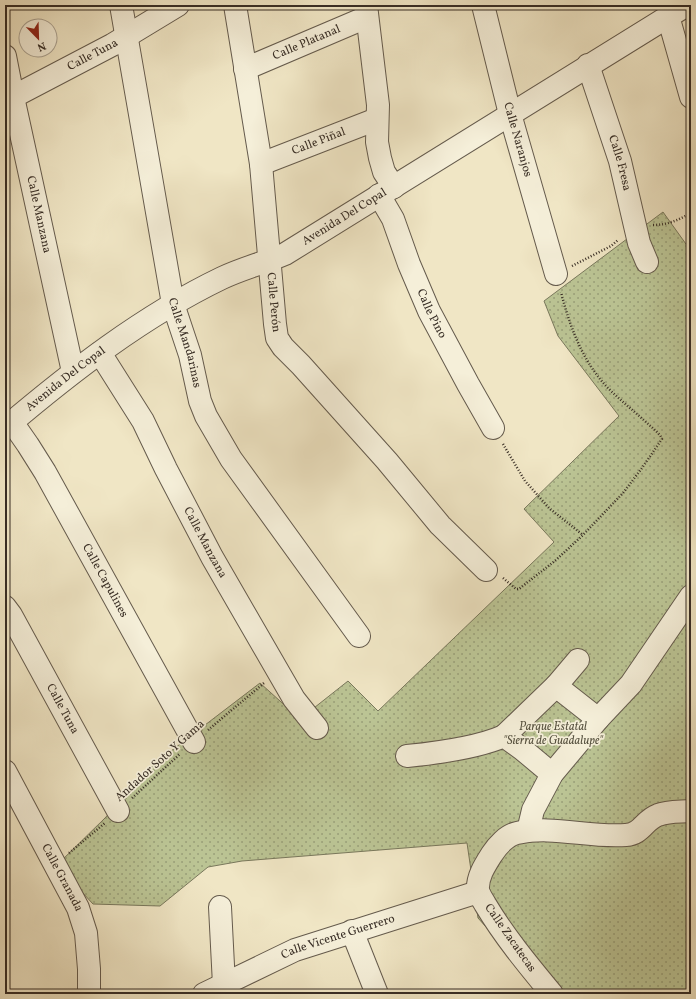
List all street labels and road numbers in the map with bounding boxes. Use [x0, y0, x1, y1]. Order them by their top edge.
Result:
street label: Calle Platanal [270, 21, 343, 64]
street label: Calle Tuna [65, 35, 121, 75]
street label: Calle Naranjos [499, 101, 536, 179]
street label: Calle Piñal [290, 124, 348, 159]
street label: Calle Fresa [604, 133, 635, 193]
street label: Calle Manzana [22, 174, 55, 255]
street label: Avenida Del Copal [299, 185, 390, 249]
street label: Calle Perón [263, 272, 284, 333]
street label: Calle Pino [413, 286, 450, 341]
street label: Calle Mandarinas [164, 297, 205, 389]
street label: Avenida Del Copal [22, 343, 109, 415]
street label: Calle Manzana [179, 504, 231, 581]
street label: Calle Capulines [78, 541, 132, 620]
street label: Calle Tuna [42, 681, 83, 737]
street label: Andador Soto Y Gama [112, 716, 208, 806]
street label: Calle Granada [37, 841, 87, 913]
street label: Calle Zacatecas [480, 901, 540, 975]
street label: Calle Vicente Guerrero [278, 911, 397, 964]

